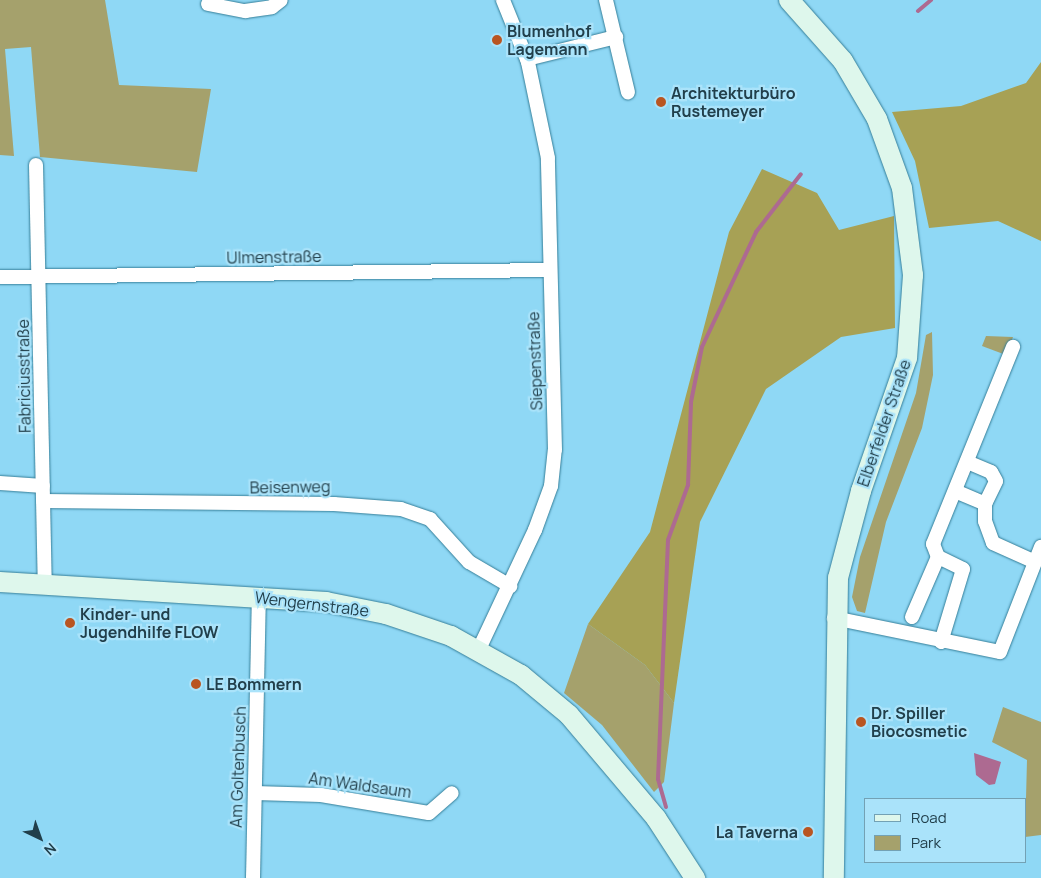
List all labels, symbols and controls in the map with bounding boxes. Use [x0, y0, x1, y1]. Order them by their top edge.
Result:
place label: Blumenhof Lagemann [507, 21, 591, 59]
marker: Blumenhof Lagemann [491, 34, 503, 46]
place label: Architekturbüro Rustemeyer [671, 83, 796, 121]
marker: Architekturbüro Rustemeyer [655, 96, 667, 108]
street label: Ulmenstraße [226, 247, 322, 267]
street label: Siepenstraße [524, 311, 546, 411]
street label: Fabriciusstraße [13, 319, 35, 433]
street label: Elberfelder Straße [853, 357, 915, 489]
street label: Beisenweg [249, 477, 331, 497]
street label: Wengernstraße [254, 587, 370, 621]
place label: Kinder- und Jugendhilfe FLOW [80, 604, 218, 642]
marker: Kinder- und Jugendhilfe FLOW [64, 617, 76, 629]
place label: LE Bommern [206, 674, 302, 694]
marker: LE Bommern [190, 678, 202, 690]
place label: Dr. Spiller Biocosmetic [871, 703, 967, 741]
street label: Am Goltenbusch [226, 706, 250, 828]
marker: Dr. Spiller Biocosmetic [855, 716, 867, 728]
street label: Am Waldsaum [307, 768, 413, 802]
legend [864, 798, 1026, 863]
text: Road [911, 807, 947, 828]
north arrow [15, 813, 65, 863]
place label: La Taverna [716, 822, 798, 842]
marker: La Taverna [802, 826, 814, 838]
text: Park [911, 832, 941, 853]
text: N [40, 839, 60, 860]

